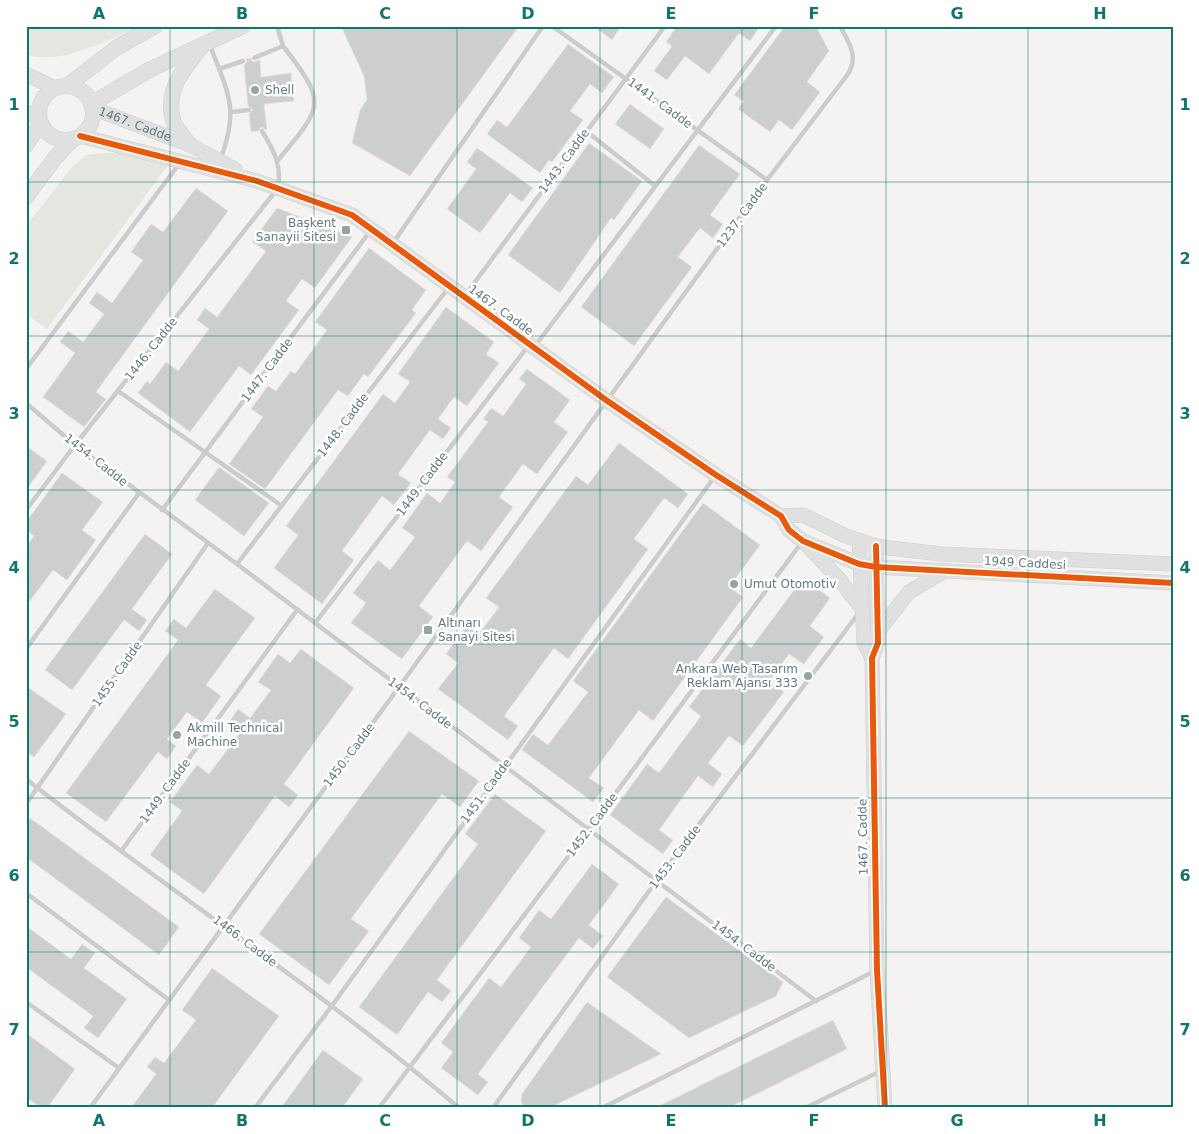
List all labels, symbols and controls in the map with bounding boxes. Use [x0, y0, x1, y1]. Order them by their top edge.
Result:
text: A [93, 4, 106, 23]
text: B [236, 4, 248, 23]
text: C [379, 4, 391, 23]
text: D [521, 4, 535, 23]
text: E [666, 4, 676, 23]
text: F [809, 4, 819, 23]
text: G [950, 4, 964, 23]
text: H [1093, 4, 1107, 23]
street label: 1441. Cadde [625, 75, 695, 131]
place label: Shell [265, 83, 294, 97]
marker: Shell [249, 84, 261, 96]
text: 1 [8, 95, 20, 114]
text: 1 [1179, 95, 1191, 114]
street label: 1467. Cadde [97, 104, 173, 144]
street label: 1443. Cadde [536, 126, 592, 196]
street label: 1237. Cadde [714, 180, 770, 250]
place label: Başkent Sanayii Sitesi [256, 216, 336, 244]
marker: Başkent Sanayii Sitesi [340, 224, 352, 236]
text: 2 [8, 249, 20, 268]
text: 2 [1179, 249, 1191, 268]
street label: 1467. Cadde [466, 282, 536, 338]
street label: 1446. Cadde [122, 315, 180, 383]
street label: 1447. Cadde [238, 335, 296, 405]
street label: 1448. Cadde [314, 390, 372, 460]
text: 3 [8, 404, 20, 423]
text: 3 [1179, 404, 1191, 423]
street label: 1454. Cadde [62, 431, 130, 489]
street label: 1449. Cadde [393, 449, 451, 519]
street label: 1949 Caddesi [984, 554, 1066, 572]
text: 4 [8, 558, 20, 577]
text: 4 [1179, 558, 1191, 577]
place label: Umut Otomotiv [744, 577, 836, 591]
marker: Umut Otomotiv [728, 578, 740, 590]
place label: Altınarı Sanayi Sitesi [438, 616, 515, 644]
marker: Altınarı Sanayi Sitesi [422, 624, 434, 636]
street label: 1455. Cadde [89, 639, 145, 709]
place label: Ankara Web Tasarım Reklam Ajansı 333 [676, 662, 798, 690]
marker: Ankara Web Tasarım Reklam Ajansı 333 [802, 670, 814, 682]
street label: 1454. Cadde [385, 674, 455, 732]
text: 5 [8, 712, 20, 731]
text: 5 [1179, 712, 1191, 731]
street label: 1450. Cadde [320, 720, 378, 790]
place label: Akmill Technical Machine [187, 721, 283, 749]
marker: Akmill Technical Machine [171, 729, 183, 741]
street label: 1449. Cadde [137, 756, 193, 826]
street label: 1451. Cadde [458, 756, 514, 826]
street label: 1452. Cadde [563, 790, 621, 860]
street label: 1467. Cadde [855, 799, 871, 875]
street label: 1453. Cadde [646, 822, 704, 892]
text: 6 [8, 866, 20, 885]
text: 6 [1179, 866, 1191, 885]
street label: 1466. Cadde [210, 912, 280, 970]
street label: 1454. Cadde [709, 917, 779, 975]
text: 7 [8, 1020, 20, 1039]
text: 7 [1179, 1020, 1191, 1039]
text: A [93, 1111, 106, 1130]
text: B [236, 1111, 248, 1130]
text: C [379, 1111, 391, 1130]
text: D [521, 1111, 535, 1130]
text: E [666, 1111, 676, 1130]
text: F [809, 1111, 819, 1130]
text: G [950, 1111, 964, 1130]
text: H [1093, 1111, 1107, 1130]

